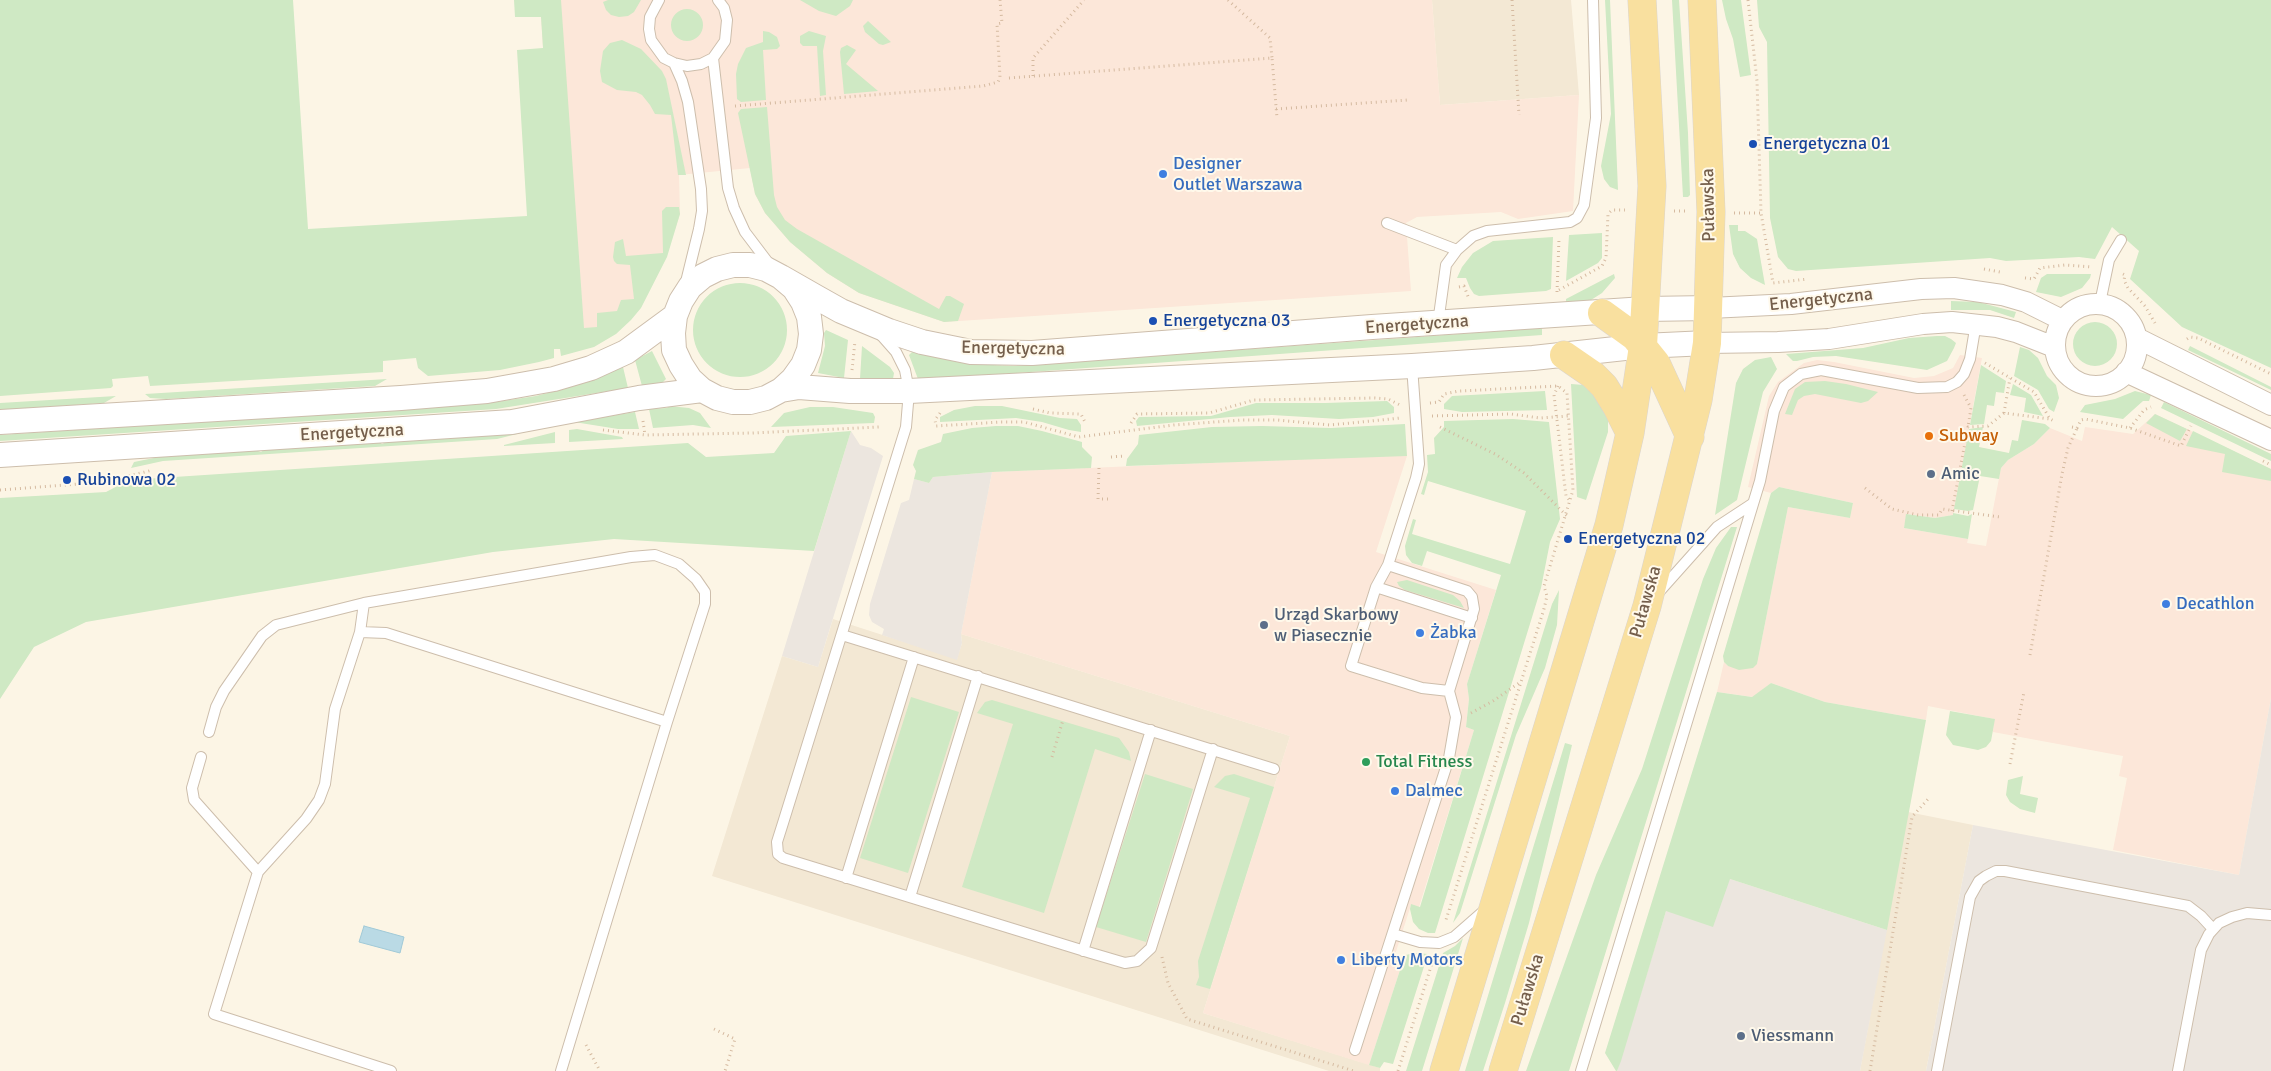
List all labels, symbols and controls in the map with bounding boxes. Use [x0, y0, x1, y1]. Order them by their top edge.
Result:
place label: Energetyczna 01 [1763, 133, 1890, 155]
marker: Energetyczna 01 [1747, 138, 1759, 150]
place label: Designer Outlet Warszawa [1173, 153, 1303, 195]
marker: Designer Outlet Warszawa [1157, 168, 1169, 180]
street label: Puławska [1698, 168, 1720, 242]
street label: Energetyczna [1768, 284, 1874, 316]
place label: Energetyczna 03 [1163, 310, 1290, 332]
street label: Energetyczna [1364, 311, 1470, 339]
marker: Energetyczna 03 [1147, 315, 1159, 327]
street label: Energetyczna [961, 337, 1065, 361]
street label: Energetyczna [299, 419, 405, 447]
place label: Subway [1939, 425, 1998, 447]
marker: Subway [1923, 430, 1935, 442]
place label: Amic [1941, 463, 1980, 485]
marker: Amic [1925, 468, 1937, 480]
place label: Rubinowa 02 [77, 469, 176, 491]
marker: Rubinowa 02 [61, 474, 73, 486]
place label: Energetyczna 02 [1578, 528, 1705, 550]
marker: Energetyczna 02 [1562, 533, 1574, 545]
street label: Puławska [1625, 564, 1667, 640]
place label: Decathlon [2176, 593, 2254, 615]
marker: Decathlon [2160, 598, 2172, 610]
place label: Urząd Skarbowy w Piasecznie [1274, 604, 1398, 646]
marker: Urząd Skarbowy w Piasecznie [1258, 619, 1270, 631]
place label: Żabka [1430, 622, 1477, 644]
marker: Żabka [1414, 627, 1426, 639]
place label: Total Fitness [1376, 751, 1472, 773]
marker: Total Fitness [1360, 756, 1372, 768]
place label: Dalmec [1405, 780, 1463, 802]
marker: Dalmec [1389, 785, 1401, 797]
place label: Liberty Motors [1351, 949, 1463, 971]
street label: Puławska [1507, 952, 1549, 1028]
marker: Liberty Motors [1335, 954, 1347, 966]
place label: Viessmann [1751, 1025, 1834, 1047]
marker: Viessmann [1735, 1030, 1747, 1042]

